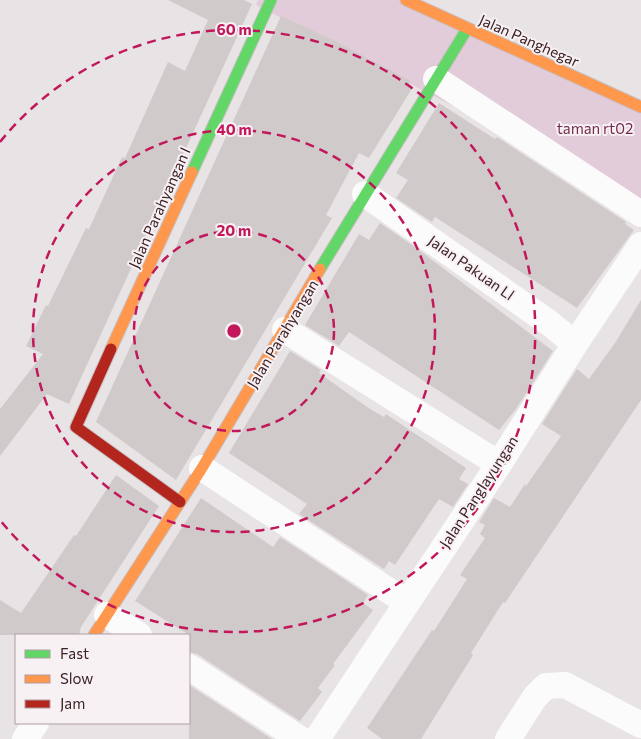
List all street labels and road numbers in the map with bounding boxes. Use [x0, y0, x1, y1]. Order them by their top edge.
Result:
street label: Jalan Panghegar [477, 10, 582, 70]
street label: Jalan Parahyangan I [124, 144, 194, 271]
street label: Jalan Pakuan Ll [425, 231, 518, 303]
street label: Jalan Parahyangan [243, 276, 322, 391]
street label: Jalan Panglayungan [435, 432, 521, 551]

